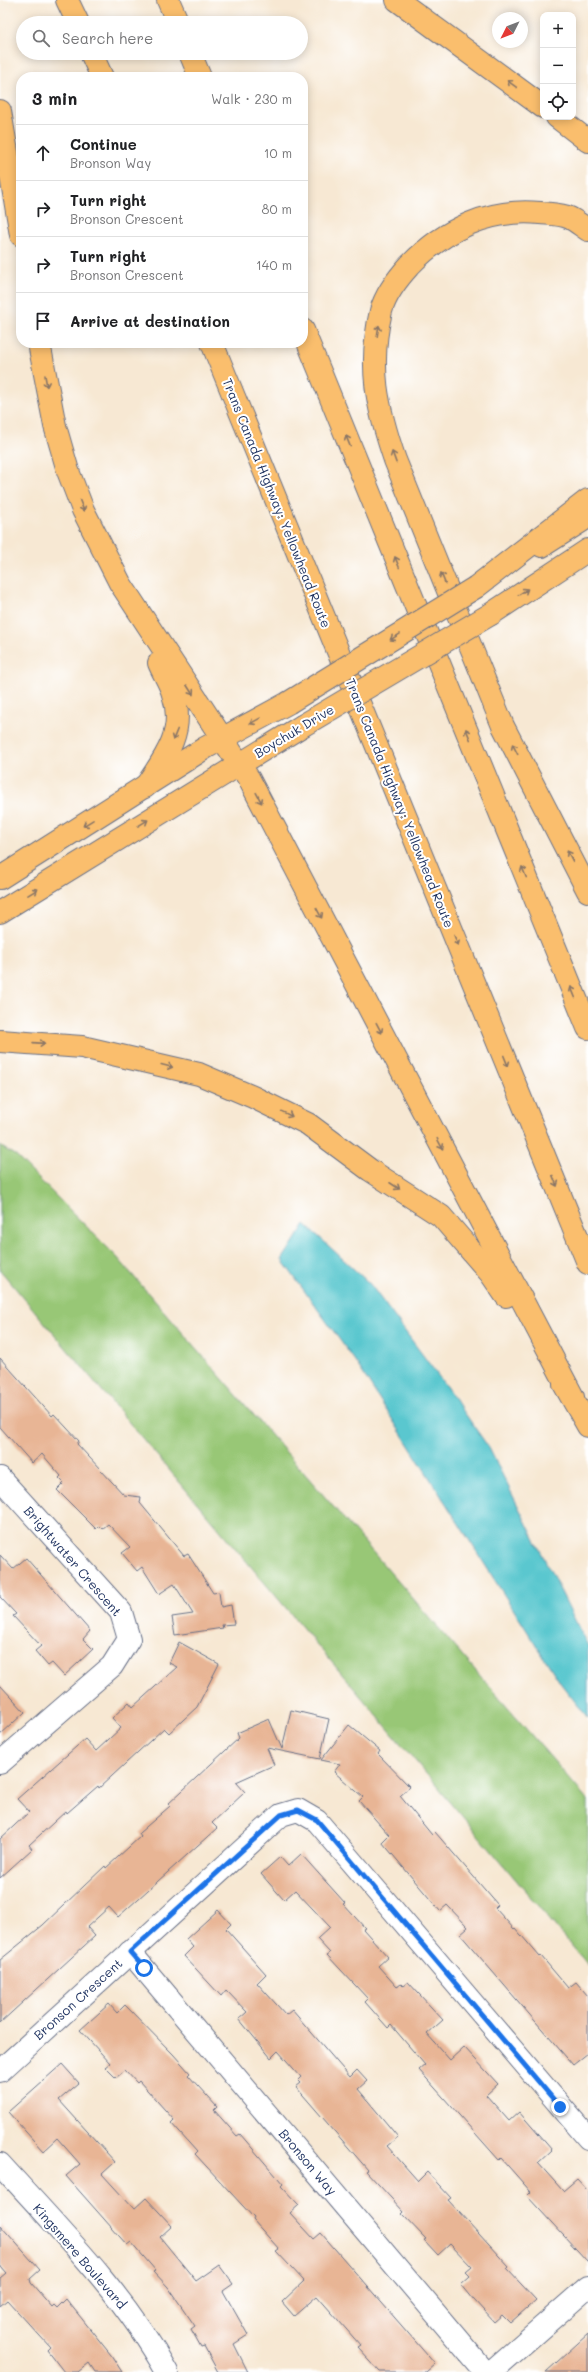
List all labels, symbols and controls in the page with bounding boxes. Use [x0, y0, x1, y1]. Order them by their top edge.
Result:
north arrow [492, 12, 528, 48]
map controls [540, 12, 576, 120]
button: + [540, 12, 576, 48]
search box [16, 16, 308, 60]
icon: search [30, 27, 52, 49]
text: Search here [62, 28, 153, 48]
button: − [540, 48, 576, 84]
one-way arrow [506, 79, 517, 88]
button: locate [540, 84, 576, 120]
text: 3 min [32, 87, 77, 109]
text: Walk · 230 m [211, 90, 292, 107]
text: Continue [70, 134, 137, 154]
icon: ahead [32, 142, 54, 164]
text: 10 m [264, 144, 292, 161]
text: Bronson Way [70, 154, 151, 171]
text: Turn right [70, 190, 147, 210]
icon: right [32, 198, 54, 220]
text: 80 m [262, 200, 292, 217]
text: Bronson Crescent [70, 210, 184, 227]
text: Turn right [70, 246, 147, 266]
icon: right [32, 254, 54, 276]
text: 140 m [256, 256, 292, 273]
text: Bronson Crescent [70, 266, 184, 283]
icon: arrive [32, 310, 54, 332]
text: Arrive at destination [70, 311, 230, 331]
one-way arrow [374, 324, 382, 337]
one-way arrow [42, 375, 50, 388]
street label: Trans Canada Highway: Yellowhead Route [219, 376, 335, 630]
one-way arrow [344, 436, 352, 448]
one-way arrow [390, 452, 398, 464]
one-way arrow [78, 500, 86, 512]
one-way arrow [393, 556, 401, 568]
one-way arrow [439, 572, 446, 584]
one-way arrow [518, 588, 529, 596]
one-way arrow [389, 633, 401, 641]
street label: Trans Canada Highway: Yellowhead Route [342, 676, 458, 930]
one-way arrow [186, 684, 194, 695]
street label: Boychuk Drive [251, 700, 337, 761]
one-way arrow [249, 718, 261, 725]
one-way arrow [170, 728, 178, 740]
one-way arrow [463, 728, 471, 740]
one-way arrow [511, 744, 518, 756]
one-way arrow [255, 792, 263, 804]
one-way arrow [83, 818, 94, 827]
one-way arrow [138, 819, 149, 827]
one-way arrow [566, 850, 574, 862]
one-way arrow [520, 866, 527, 878]
one-way arrow [27, 887, 39, 895]
one-way arrow [316, 907, 323, 919]
one-way arrow [453, 934, 461, 946]
one-way arrow [569, 986, 577, 998]
one-way arrow [376, 1022, 384, 1034]
one-way arrow [32, 1040, 45, 1047]
one-way arrow [503, 1054, 510, 1066]
one-way arrow [160, 1063, 173, 1070]
one-way arrow [281, 1111, 293, 1118]
one-way arrow [436, 1137, 444, 1149]
one-way arrow [552, 1175, 560, 1187]
one-way arrow [389, 1182, 400, 1190]
street label: Brightwater Crescent [21, 1502, 126, 1620]
street label: Bronson Crescent [30, 1954, 126, 2043]
route start [135, 1959, 153, 1977]
route end [551, 2098, 569, 2116]
street label: Bronson Way [276, 2125, 341, 2198]
street label: Kingsmere Boulevard [30, 2200, 131, 2312]

